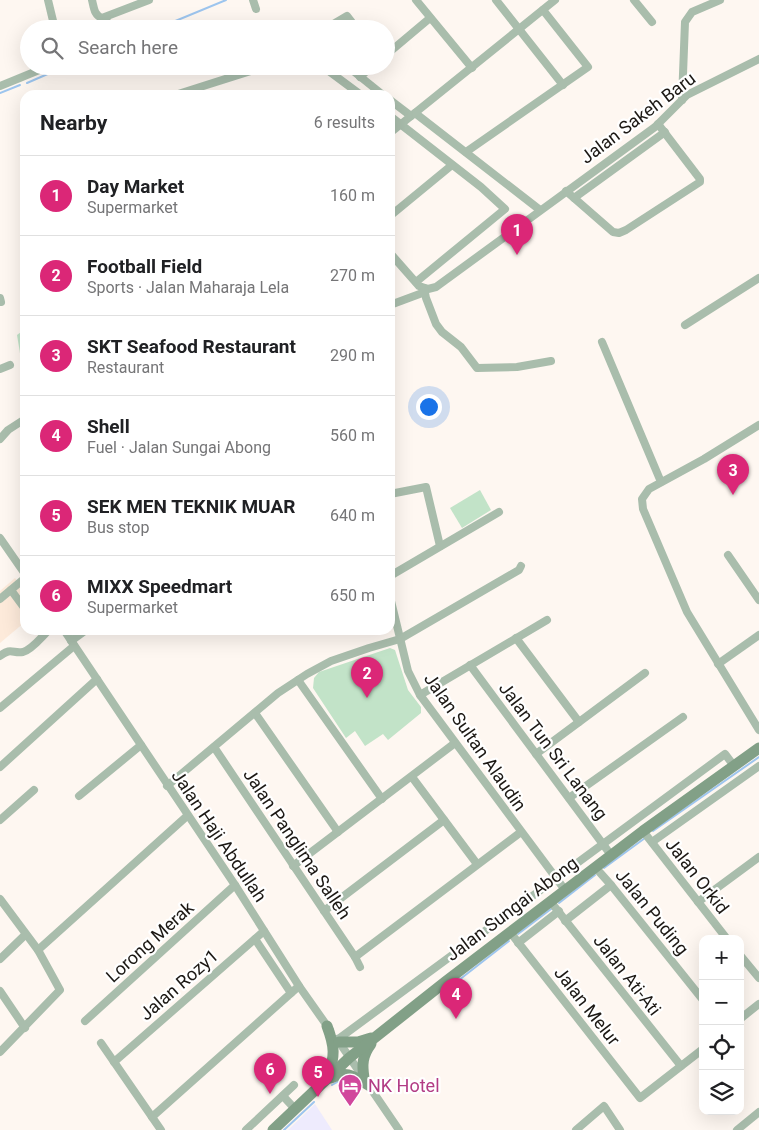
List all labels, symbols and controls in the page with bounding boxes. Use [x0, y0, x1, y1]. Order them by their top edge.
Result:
search box [20, 20, 395, 75]
icon: search [38, 34, 66, 62]
text: Search here [78, 36, 178, 59]
street label: Jalan Sakeh Baru [576, 67, 699, 168]
text: Nearby [40, 111, 107, 135]
text: 6 results [314, 113, 375, 132]
text: Day Market [87, 175, 184, 198]
text: 1 [51, 186, 61, 205]
text: 160 m [330, 186, 375, 205]
text: Supermarket [87, 198, 178, 217]
pin: 1 [501, 214, 533, 255]
text: Football Field [87, 255, 202, 278]
text: 2 [51, 266, 61, 285]
text: 270 m [330, 266, 375, 285]
text: Sports · Jalan Maharaja Lela [87, 278, 289, 297]
text: SKT Seafood Restaurant [87, 335, 296, 358]
text: 3 [51, 346, 61, 365]
text: 290 m [330, 346, 375, 365]
text: Restaurant [87, 358, 164, 377]
your location [416, 394, 442, 420]
text: Shell [87, 415, 130, 438]
text: 4 [51, 426, 61, 445]
text: 560 m [330, 426, 375, 445]
text: Fuel · Jalan Sungai Abong [87, 438, 271, 457]
pin: 3 [717, 454, 749, 495]
text: SEK MEN TEKNIK MUAR [87, 495, 295, 518]
text: 5 [51, 506, 61, 525]
text: 640 m [330, 506, 375, 525]
text: Bus stop [87, 518, 149, 537]
text: MIXX Speedmart [87, 575, 232, 598]
text: 6 [51, 586, 61, 605]
text: 650 m [330, 586, 375, 605]
text: Supermarket [87, 598, 178, 617]
pin: 2 [351, 657, 383, 698]
street label: Jalan Sultan Alaudin [420, 669, 531, 815]
street label: Jalan Tun Sri Lanang [495, 678, 612, 824]
street label: Jalan Panglima Salleh [239, 765, 356, 923]
street label: Jalan Haji Abdullah [168, 766, 271, 906]
street label: Jalan Orkid [661, 834, 734, 918]
street label: Jalan Sungai Abong [442, 852, 582, 965]
street label: Jalan Puding [611, 865, 693, 959]
street label: Lorong Merak [102, 896, 198, 986]
street label: Jalan Ati-Ati [589, 930, 666, 1019]
map controls [699, 935, 744, 1115]
button: + [699, 935, 744, 980]
street label: Jalan Rozy1 [135, 945, 222, 1024]
street label: Jalan Melur [550, 962, 625, 1049]
pin: 4 [440, 978, 472, 1019]
button: − [699, 980, 744, 1025]
button: locate [699, 1025, 744, 1070]
pin: 6 [254, 1053, 286, 1094]
pin: 5 [302, 1056, 334, 1097]
button: layers [699, 1070, 744, 1115]
hotel icon: NK Hotel [337, 1073, 363, 1107]
place label: NK Hotel [368, 1075, 440, 1096]

